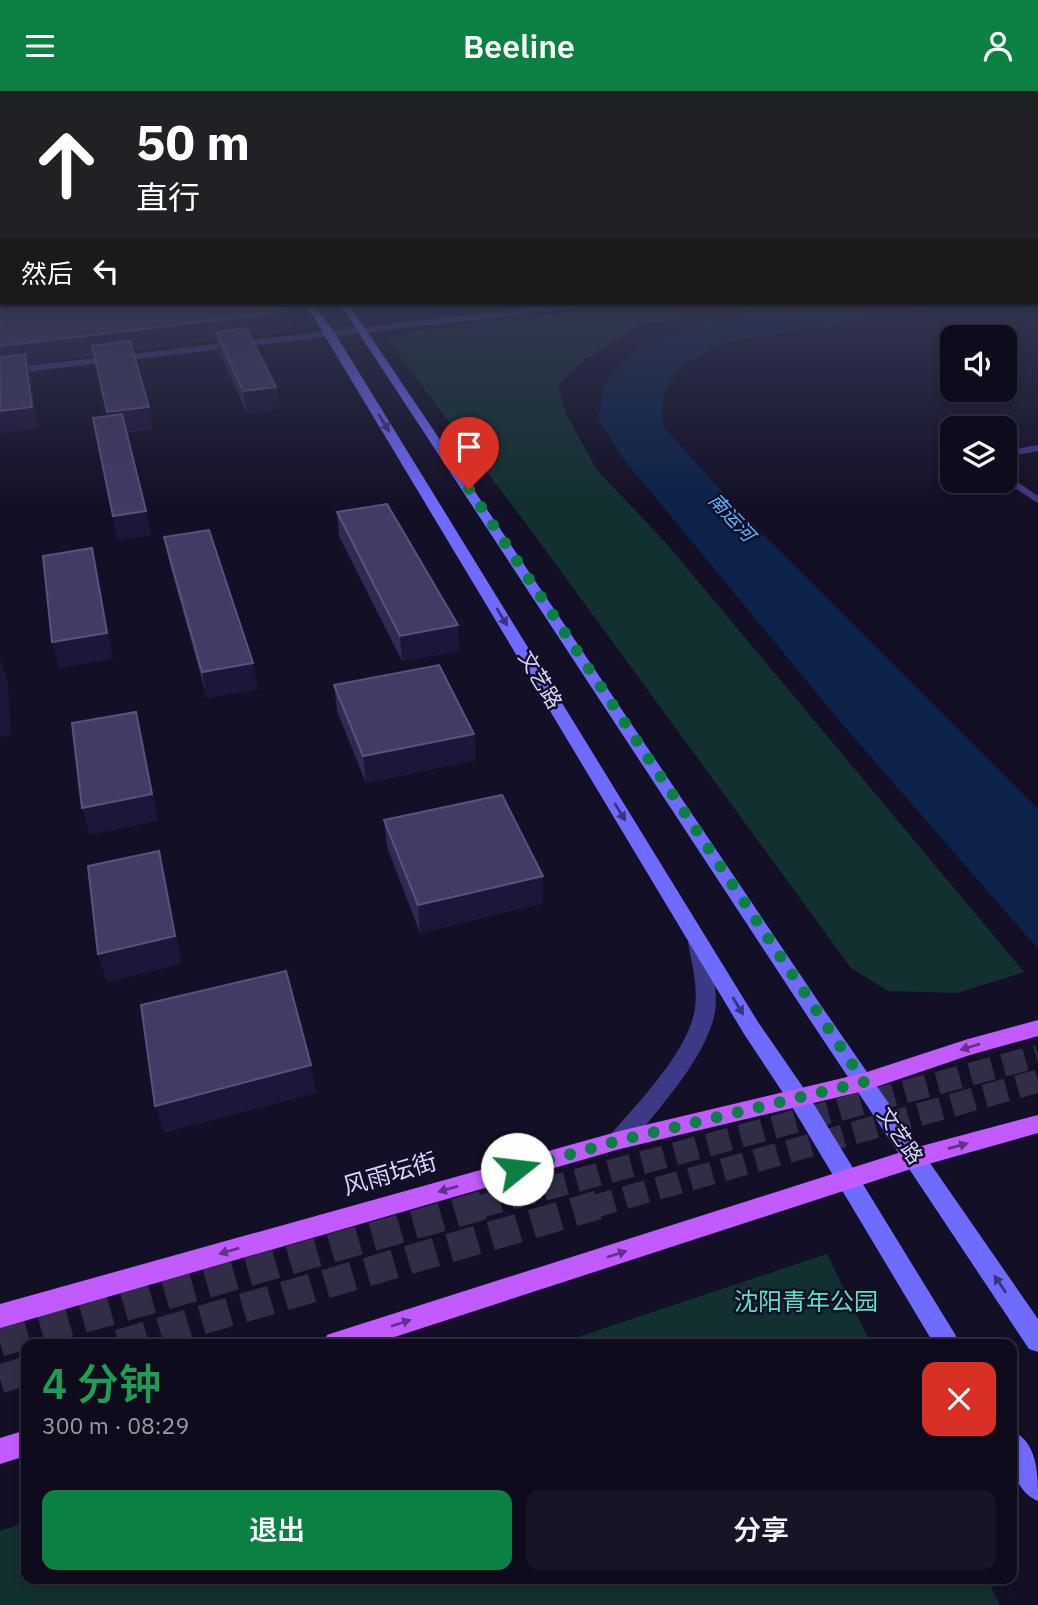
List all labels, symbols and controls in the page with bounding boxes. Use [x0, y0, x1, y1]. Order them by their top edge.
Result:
text: Beeline [463, 25, 575, 67]
icon: menu [21, 27, 59, 65]
icon: person [979, 27, 1017, 65]
text: 50 m [136, 110, 250, 173]
icon: ahead [21, 119, 112, 210]
text: 直行 [136, 176, 200, 218]
icon: left [87, 252, 125, 290]
text: 然后 [21, 256, 73, 290]
map controls [940, 325, 1017, 493]
button: sound [940, 325, 1017, 402]
one-way arrow [378, 413, 390, 432]
button: layers [940, 416, 1017, 493]
pin [439, 417, 499, 489]
icon: arrive [450, 428, 488, 466]
water label: 南运河 [704, 488, 763, 549]
one-way arrow [496, 608, 508, 627]
street label: 文艺路 [513, 645, 569, 714]
one-way arrow [614, 802, 626, 821]
one-way arrow [732, 997, 744, 1016]
one-way arrow [959, 1042, 980, 1053]
street label: 文艺路 [872, 1101, 930, 1169]
position arrow [480, 1132, 554, 1206]
one-way arrow [947, 1140, 969, 1151]
street label: 风雨坛街 [339, 1144, 440, 1202]
one-way arrow [437, 1184, 458, 1194]
one-way arrow [218, 1247, 239, 1257]
one-way arrow [607, 1248, 628, 1259]
one-way arrow [993, 1275, 1007, 1293]
park label: 沈阳青年公园 [734, 1285, 878, 1317]
one-way arrow [390, 1318, 411, 1328]
text: 4 分钟 [42, 1356, 161, 1411]
button: close [922, 1362, 996, 1436]
text: 300 m · 08:29 [42, 1410, 189, 1440]
button: 退出 [42, 1490, 512, 1570]
button: 分享 [526, 1490, 996, 1570]

